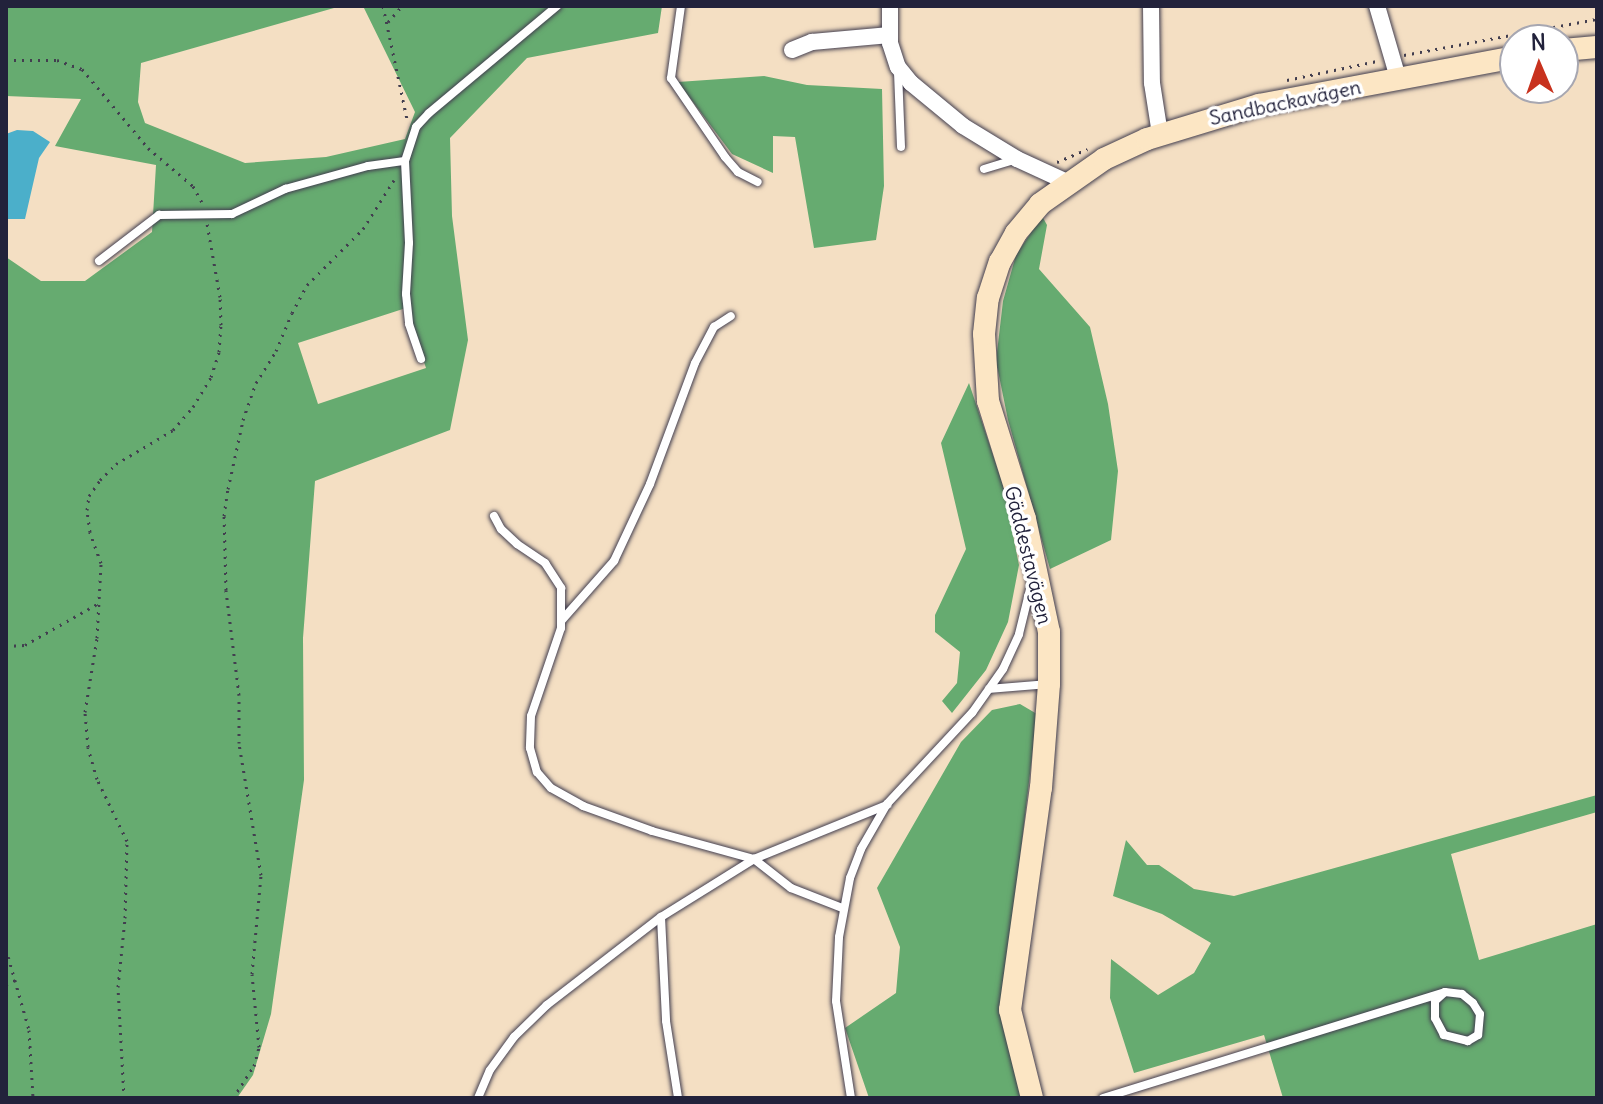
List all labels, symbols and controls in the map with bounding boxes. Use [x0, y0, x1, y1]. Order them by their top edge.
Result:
north arrow [1499, 24, 1579, 104]
text: N [1530, 28, 1546, 56]
street label: Sandbackavägen [1207, 74, 1363, 130]
street label: Gäddestavägen [1000, 483, 1058, 627]

